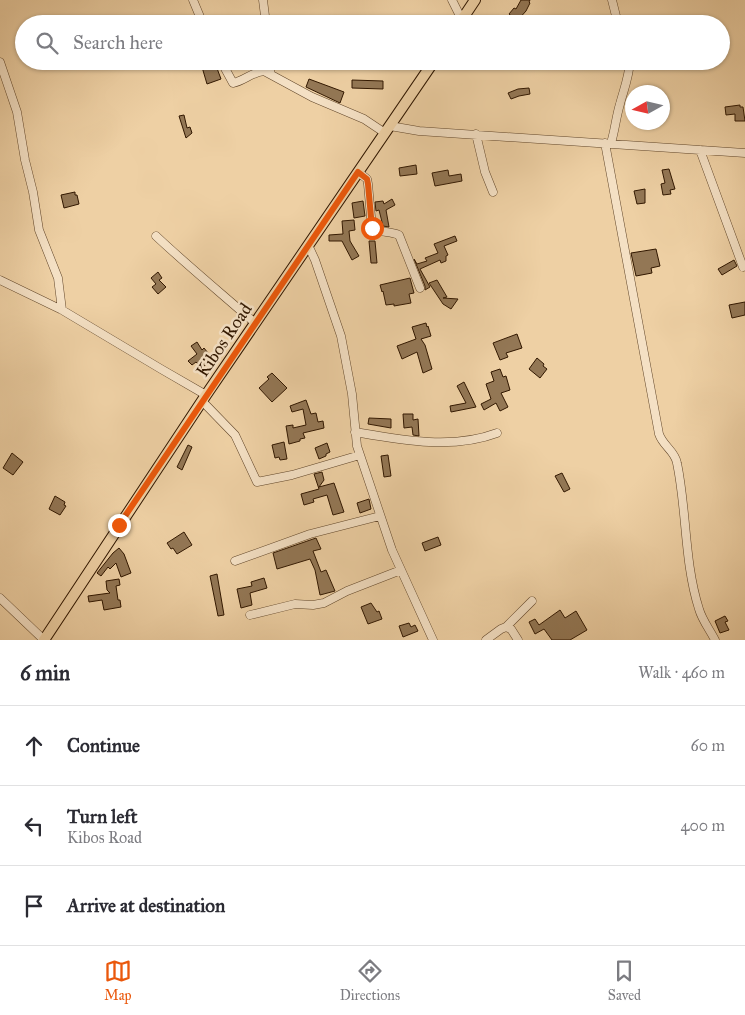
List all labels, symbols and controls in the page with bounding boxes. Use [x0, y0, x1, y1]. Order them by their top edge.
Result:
search box [15, 15, 730, 70]
icon: search [33, 29, 61, 57]
text: Search here [73, 31, 163, 54]
north arrow [625, 85, 670, 130]
route start [361, 217, 384, 240]
street label: Kibos Road [191, 299, 257, 381]
route end [108, 514, 131, 537]
text: 6 min [20, 660, 70, 686]
text: Walk · 460 m [638, 663, 725, 682]
icon: ahead [20, 732, 48, 760]
text: Continue [67, 734, 140, 757]
text: 60 m [691, 736, 725, 755]
text: Turn left [67, 805, 137, 828]
icon: left [20, 812, 48, 840]
text: 400 m [681, 816, 725, 835]
text: Kibos Road [67, 828, 142, 847]
icon: arrive [20, 892, 48, 920]
text: Arrive at destination [67, 894, 225, 917]
tab: Map [104, 957, 132, 1004]
tab: Directions [340, 957, 400, 1004]
tab: Saved [608, 957, 641, 1004]

